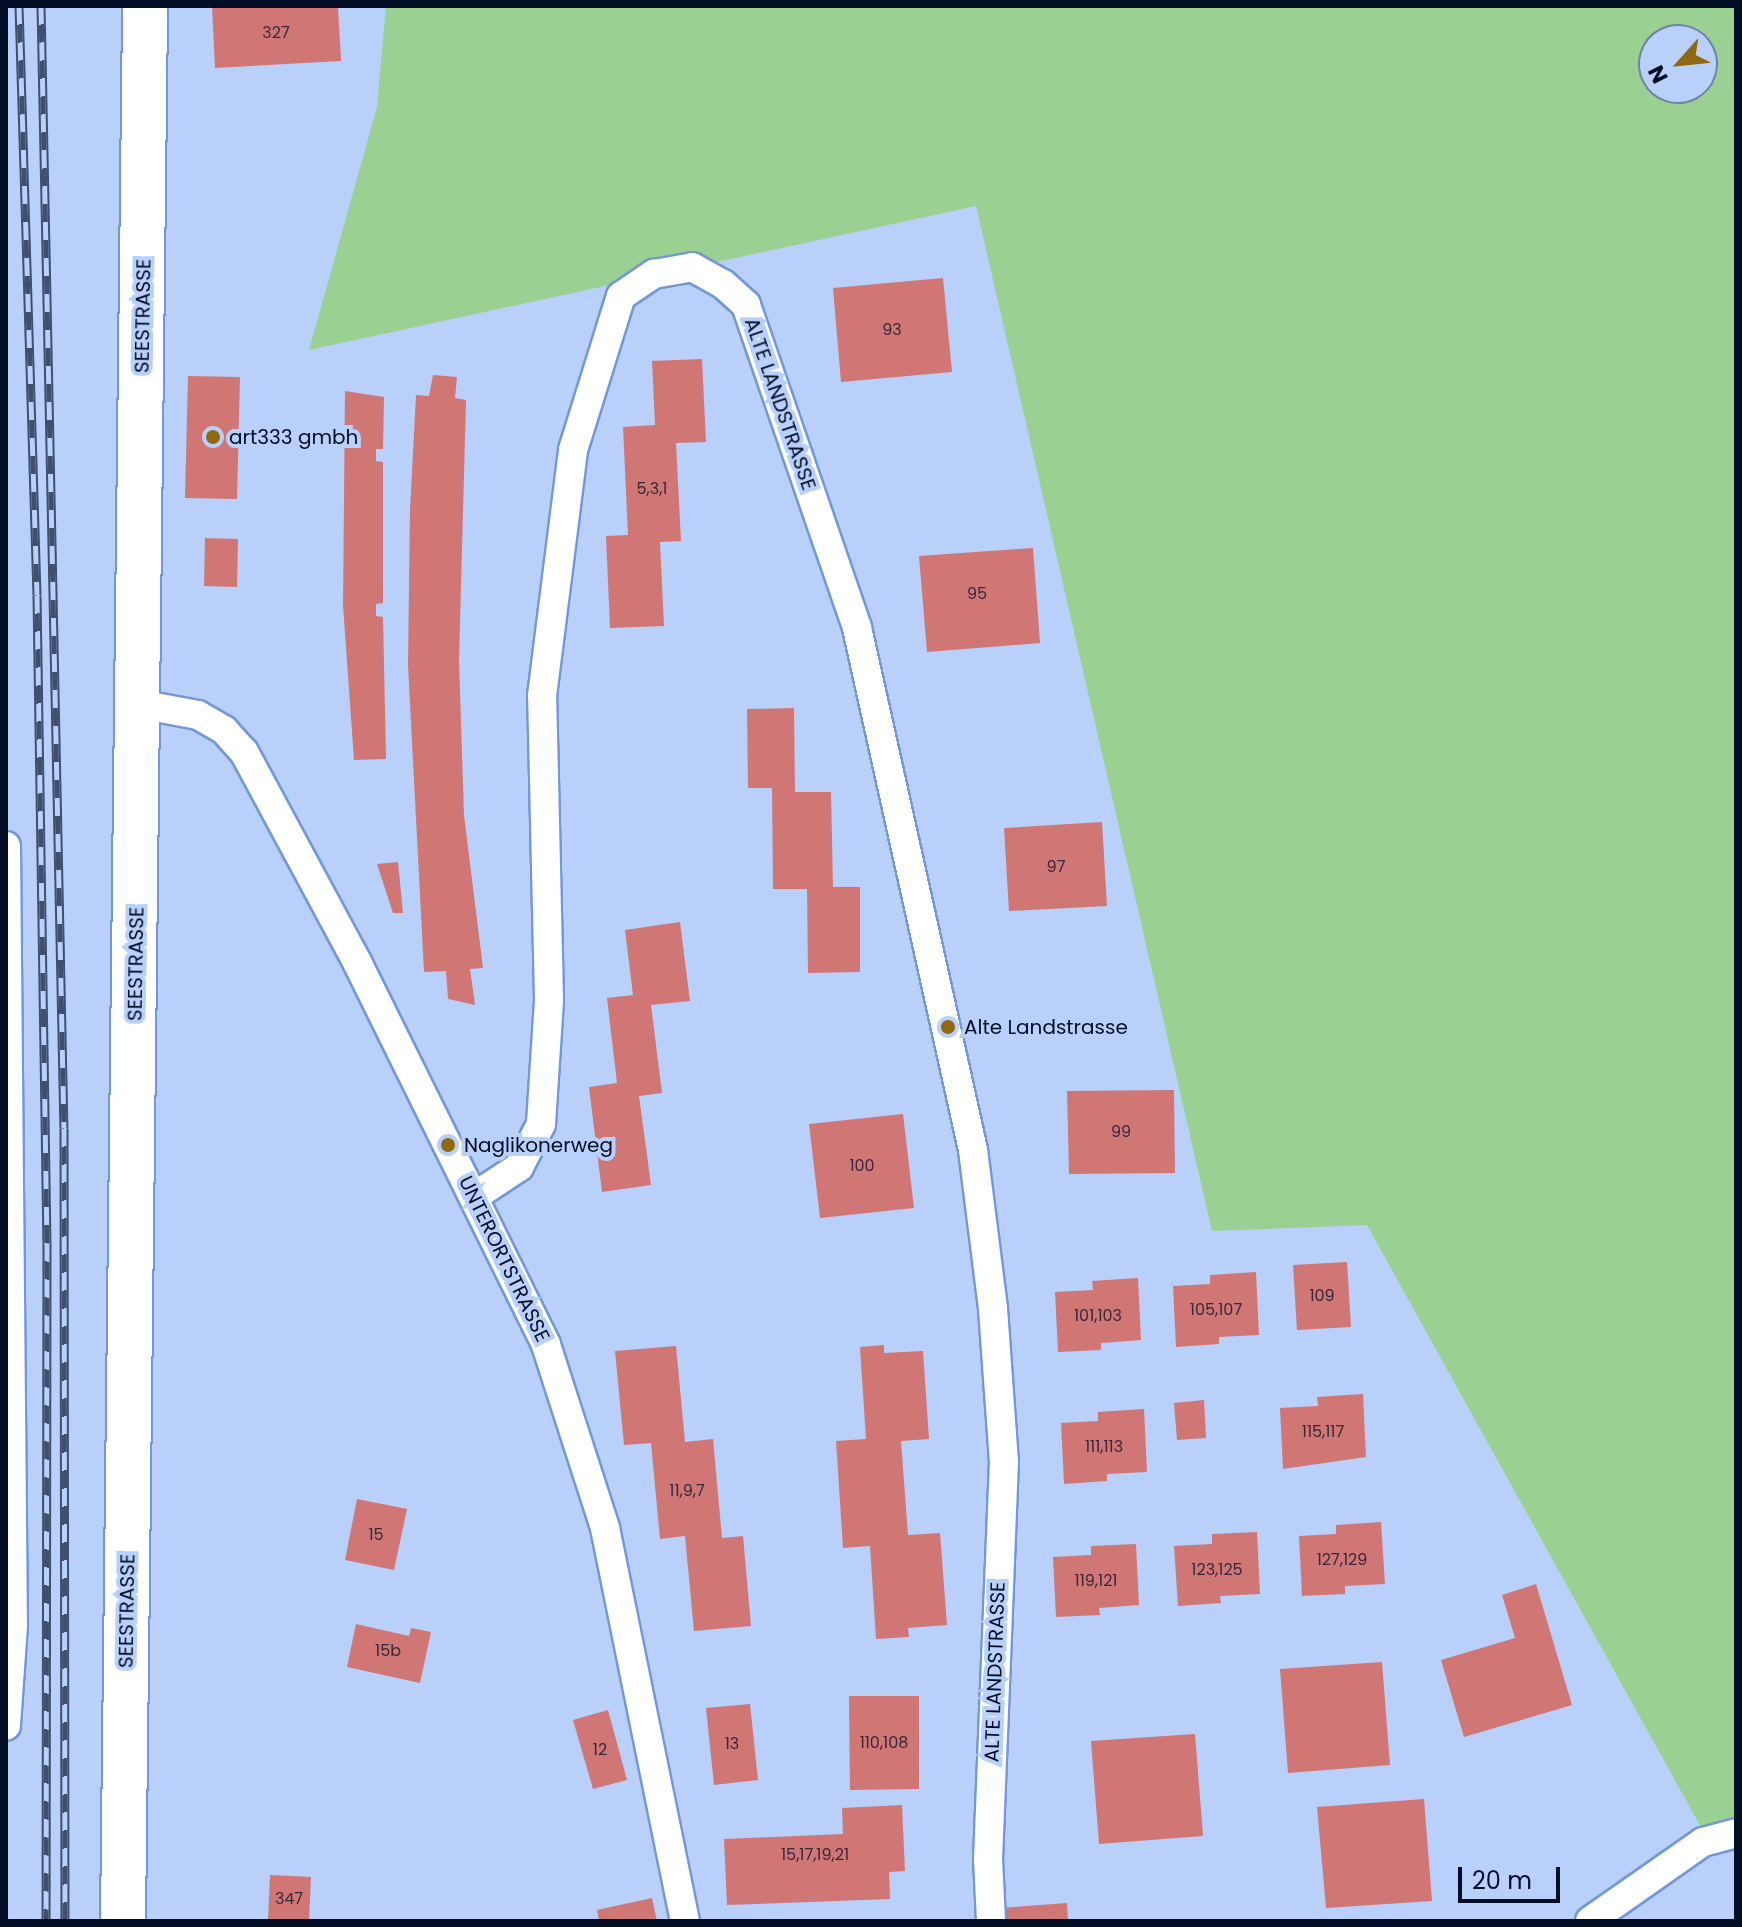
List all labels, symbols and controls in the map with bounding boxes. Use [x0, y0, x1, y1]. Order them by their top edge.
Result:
house number: 327 [262, 23, 290, 43]
north arrow [1638, 24, 1718, 104]
text: N [1640, 60, 1676, 89]
street label: SEESTRASSE [130, 259, 156, 373]
street label: ALTE LANDSTRASSE [739, 315, 821, 493]
house number: 93 [882, 320, 902, 340]
place label: art333 gmbh [229, 425, 358, 449]
marker: art333 gmbh [204, 428, 222, 446]
house number: 5,3,1 [637, 479, 667, 499]
house number: 95 [967, 584, 987, 604]
house number: 97 [1047, 857, 1065, 877]
street label: SEESTRASSE [123, 907, 149, 1021]
place label: Alte Landstrasse [964, 1015, 1128, 1039]
marker: Alte Landstrasse [939, 1018, 957, 1036]
house number: 99 [1111, 1122, 1131, 1142]
place label: Naglikonerweg [464, 1133, 613, 1157]
marker: Naglikonerweg [439, 1136, 457, 1154]
house number: 100 [849, 1156, 875, 1176]
street label: UNTERORTSTRASSE [453, 1172, 555, 1346]
house number: 109 [1309, 1286, 1335, 1306]
house number: 105,107 [1190, 1300, 1242, 1320]
house number: 101,103 [1074, 1306, 1122, 1326]
house number: 115,117 [1302, 1422, 1344, 1442]
house number: 111,113 [1085, 1437, 1123, 1457]
house number: 11,9,7 [669, 1481, 705, 1501]
house number: 15 [368, 1525, 384, 1545]
house number: 127,129 [1317, 1550, 1367, 1570]
street label: SEESTRASSE [114, 1554, 140, 1668]
house number: 123,125 [1191, 1560, 1243, 1580]
house number: 119,121 [1075, 1571, 1117, 1591]
street label: ALTE LANDSTRASSE [980, 1581, 1010, 1763]
house number: 15b [375, 1641, 401, 1661]
house number: 110,108 [860, 1733, 908, 1753]
house number: 13 [725, 1734, 739, 1754]
house number: 12 [593, 1740, 607, 1760]
house number: 15,17,19,21 [781, 1845, 849, 1865]
scale bar [1462, 1851, 1564, 1901]
text: 20 m [1472, 1864, 1532, 1897]
house number: 347 [275, 1889, 303, 1909]

